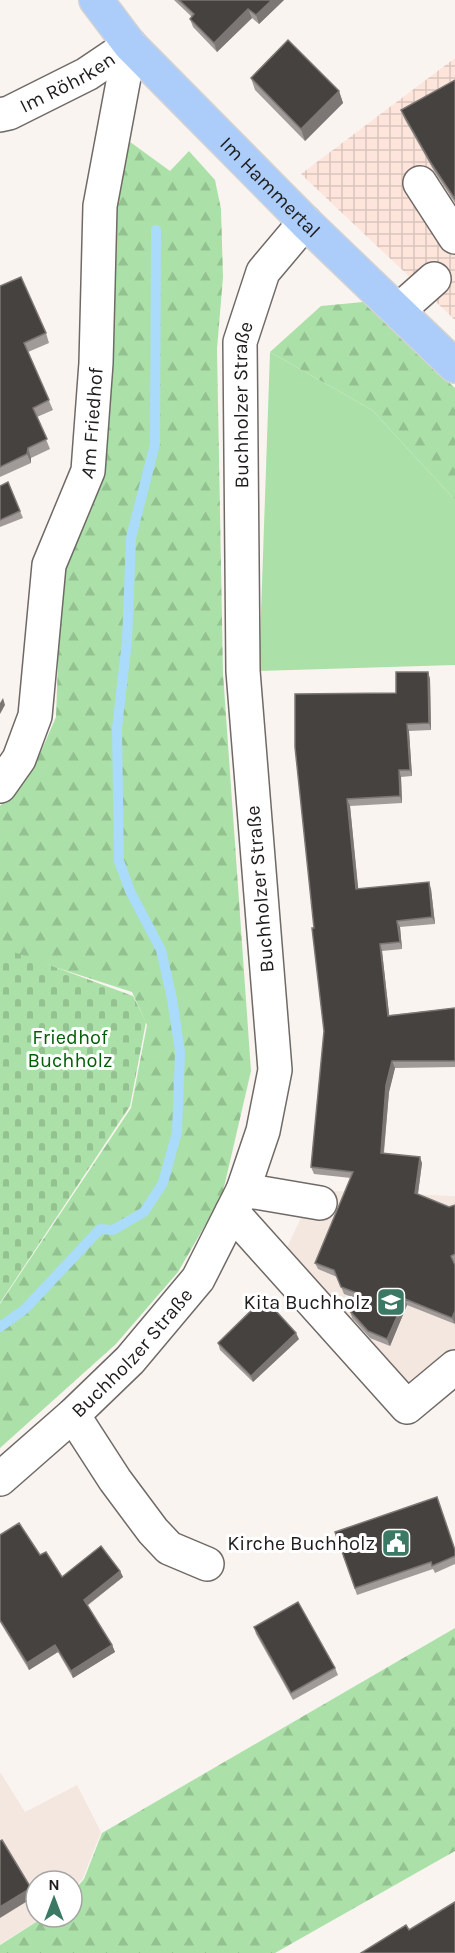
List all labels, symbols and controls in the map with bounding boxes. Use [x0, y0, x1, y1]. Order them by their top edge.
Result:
street label: Im Röhrken [16, 47, 119, 117]
street label: Im Hammertal [216, 132, 325, 242]
street label: Buchholzer Straße [229, 318, 258, 489]
street label: Am Friedhof [75, 366, 107, 482]
street label: Buchholzer Straße [241, 804, 279, 974]
park label: Friedhof Buchholz [27, 1026, 113, 1072]
street label: Buchholzer Straße [66, 1283, 197, 1422]
school or university icon: Kita Buchholz [375, 1286, 407, 1318]
place label: Kita Buchholz [244, 1291, 370, 1314]
public building icon: Kirche Buchholz [380, 1527, 412, 1559]
place label: Kirche Buchholz [227, 1532, 375, 1555]
north arrow [24, 1869, 84, 1929]
text: N [48, 1875, 60, 1894]

